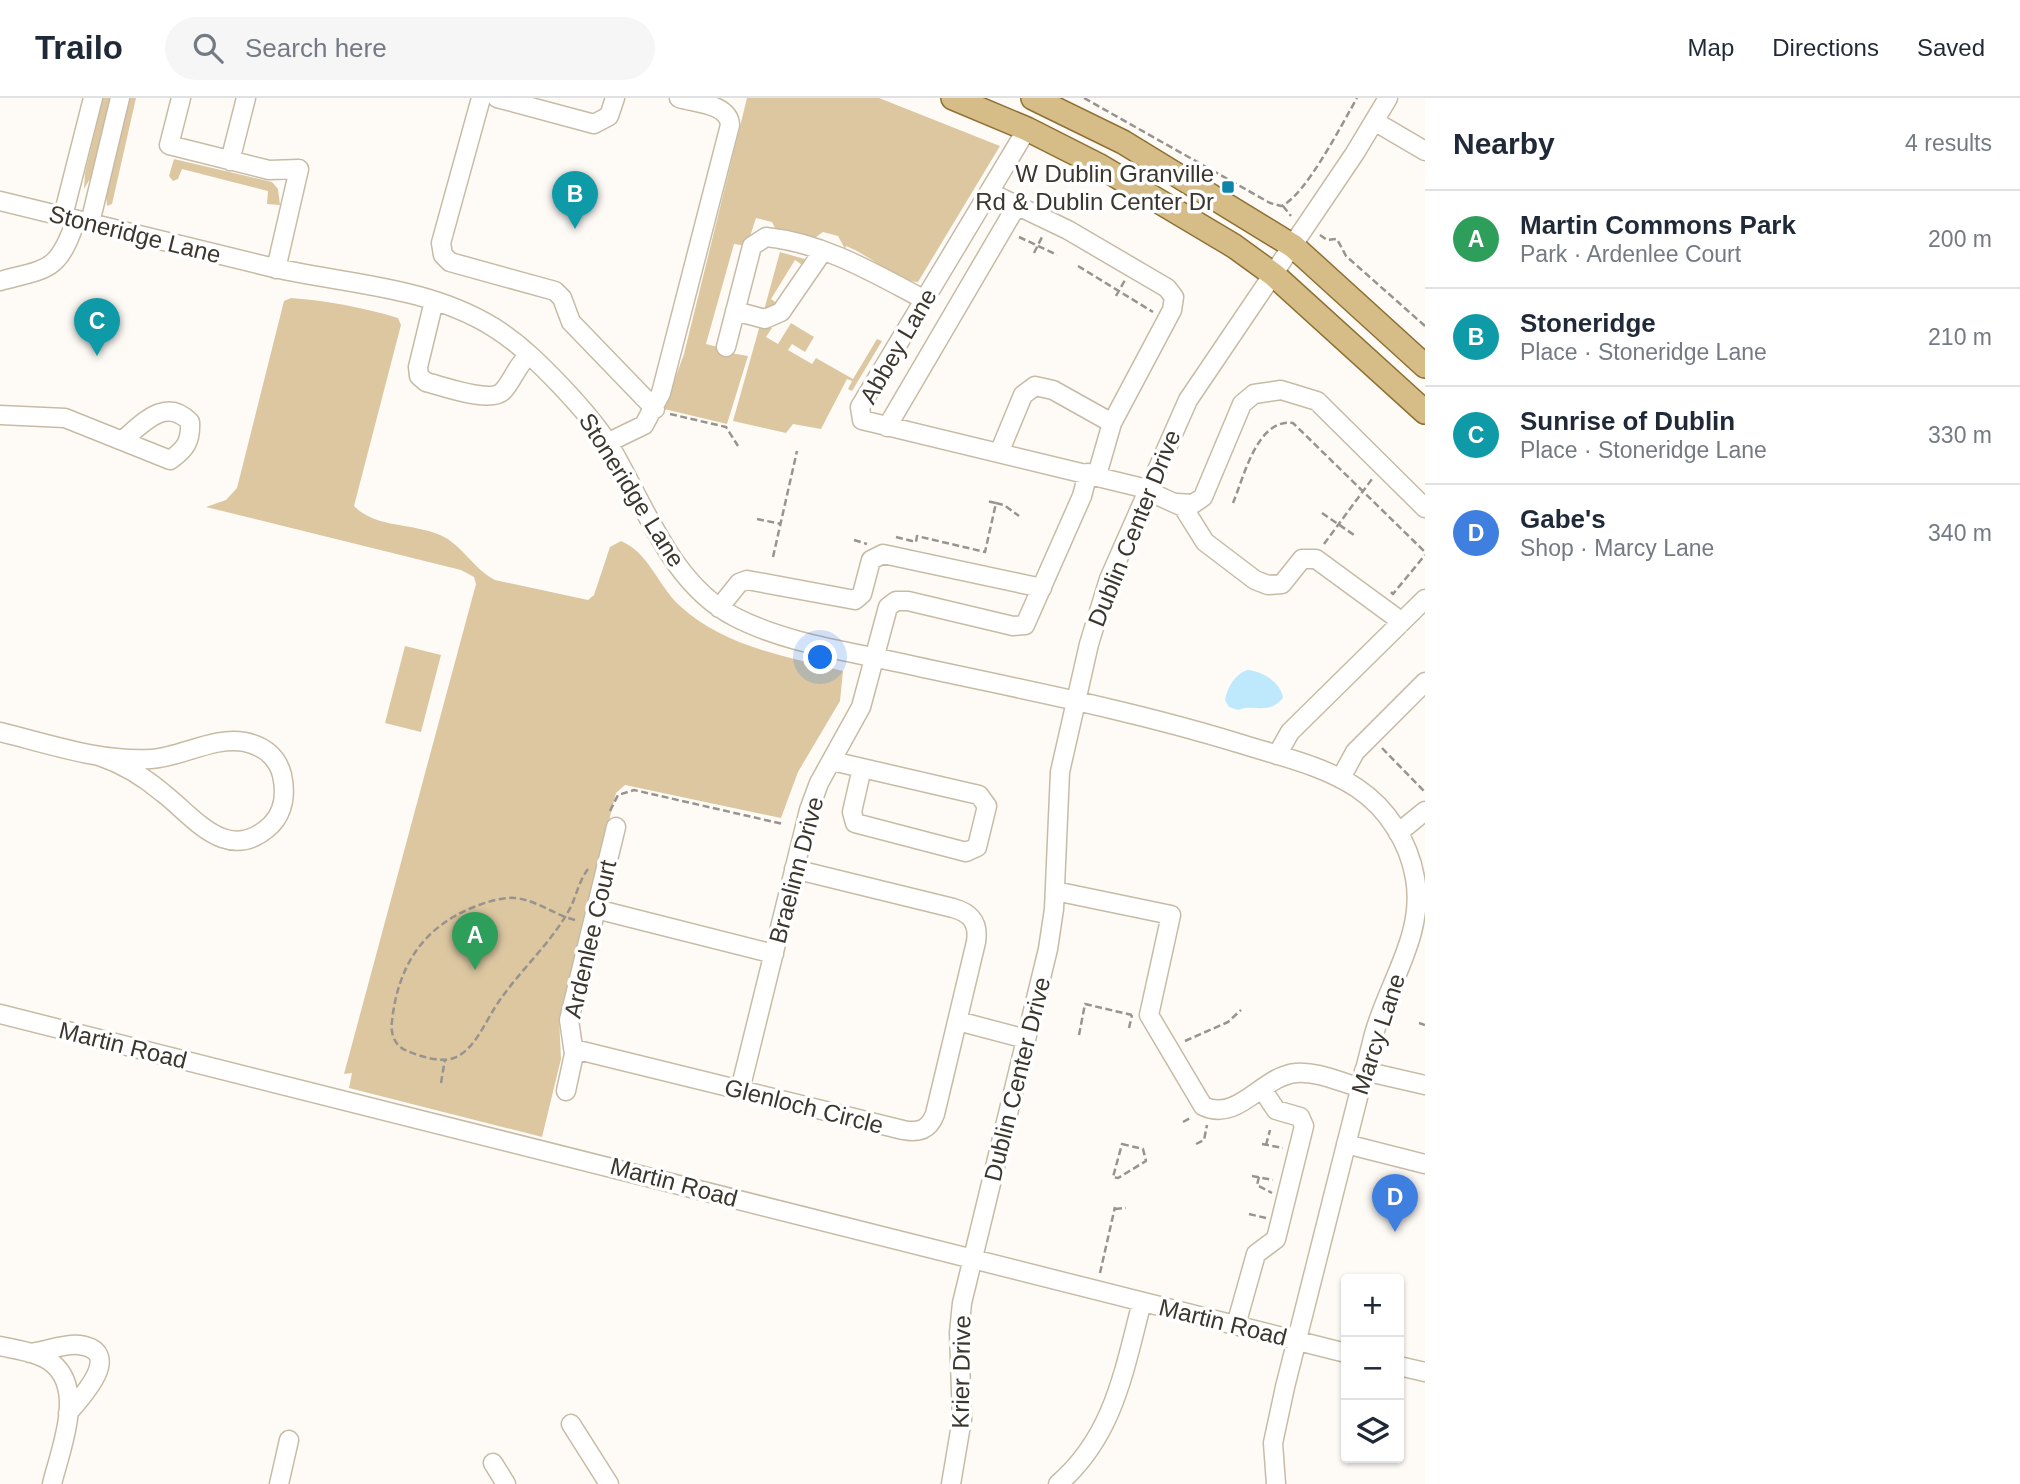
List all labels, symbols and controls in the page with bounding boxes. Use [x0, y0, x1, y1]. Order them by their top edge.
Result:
search box [165, 17, 655, 80]
text: Trailo [35, 29, 123, 66]
icon: search [189, 29, 227, 67]
text: Search here [245, 33, 387, 63]
text: Map [1688, 34, 1734, 61]
text: Directions [1772, 34, 1879, 61]
text: Saved [1917, 34, 1985, 61]
text: Nearby [1453, 127, 1555, 160]
text: 4 results [1905, 130, 1992, 156]
place label: W Dublin Granville Rd & Dublin Center Dr [975, 160, 1214, 215]
pin: B [552, 171, 598, 229]
marker: W Dublin Granville Rd & Dublin Center Dr [1220, 179, 1236, 195]
street label: Stoneridge Lane [46, 200, 224, 268]
text: Martin Commons Park [1520, 210, 1796, 240]
text: A [1468, 226, 1484, 252]
text: 200 m [1928, 226, 1992, 252]
text: Park · Ardenlee Court [1520, 241, 1741, 267]
street label: Abbey Lane [854, 284, 942, 408]
pin: C [74, 298, 120, 356]
text: Stoneridge [1520, 308, 1656, 338]
text: B [1468, 324, 1484, 350]
text: 210 m [1928, 324, 1992, 350]
text: Place · Stoneridge Lane [1520, 339, 1767, 365]
text: Sunrise of Dublin [1520, 406, 1735, 436]
street label: Stoneridge Lane [574, 408, 690, 572]
text: C [1468, 422, 1484, 448]
text: 330 m [1928, 422, 1992, 448]
street label: Dublin Center Drive [1082, 426, 1186, 630]
text: Place · Stoneridge Lane [1520, 437, 1767, 463]
text: Gabe's [1520, 504, 1606, 534]
text: D [1468, 520, 1484, 546]
text: 340 m [1928, 520, 1992, 546]
text: Shop · Marcy Lane [1520, 535, 1714, 561]
your location [803, 640, 837, 674]
street label: Braelinn Drive [763, 794, 829, 946]
street label: Ardenlee Court [559, 857, 621, 1021]
pin: A [452, 912, 498, 970]
street label: Marcy Lane [1346, 970, 1410, 1098]
street label: Dublin Center Drive [979, 974, 1055, 1184]
street label: Martin Road [56, 1016, 190, 1074]
street label: Glenloch Circle [722, 1073, 886, 1139]
street label: Martin Road [607, 1152, 741, 1212]
pin: D [1372, 1174, 1418, 1232]
map controls [1341, 1274, 1404, 1463]
button: + [1341, 1274, 1404, 1337]
street label: Martin Road [1156, 1293, 1290, 1351]
street label: Krier Drive [947, 1315, 975, 1429]
button: − [1341, 1337, 1404, 1400]
button: layers [1341, 1400, 1404, 1463]

